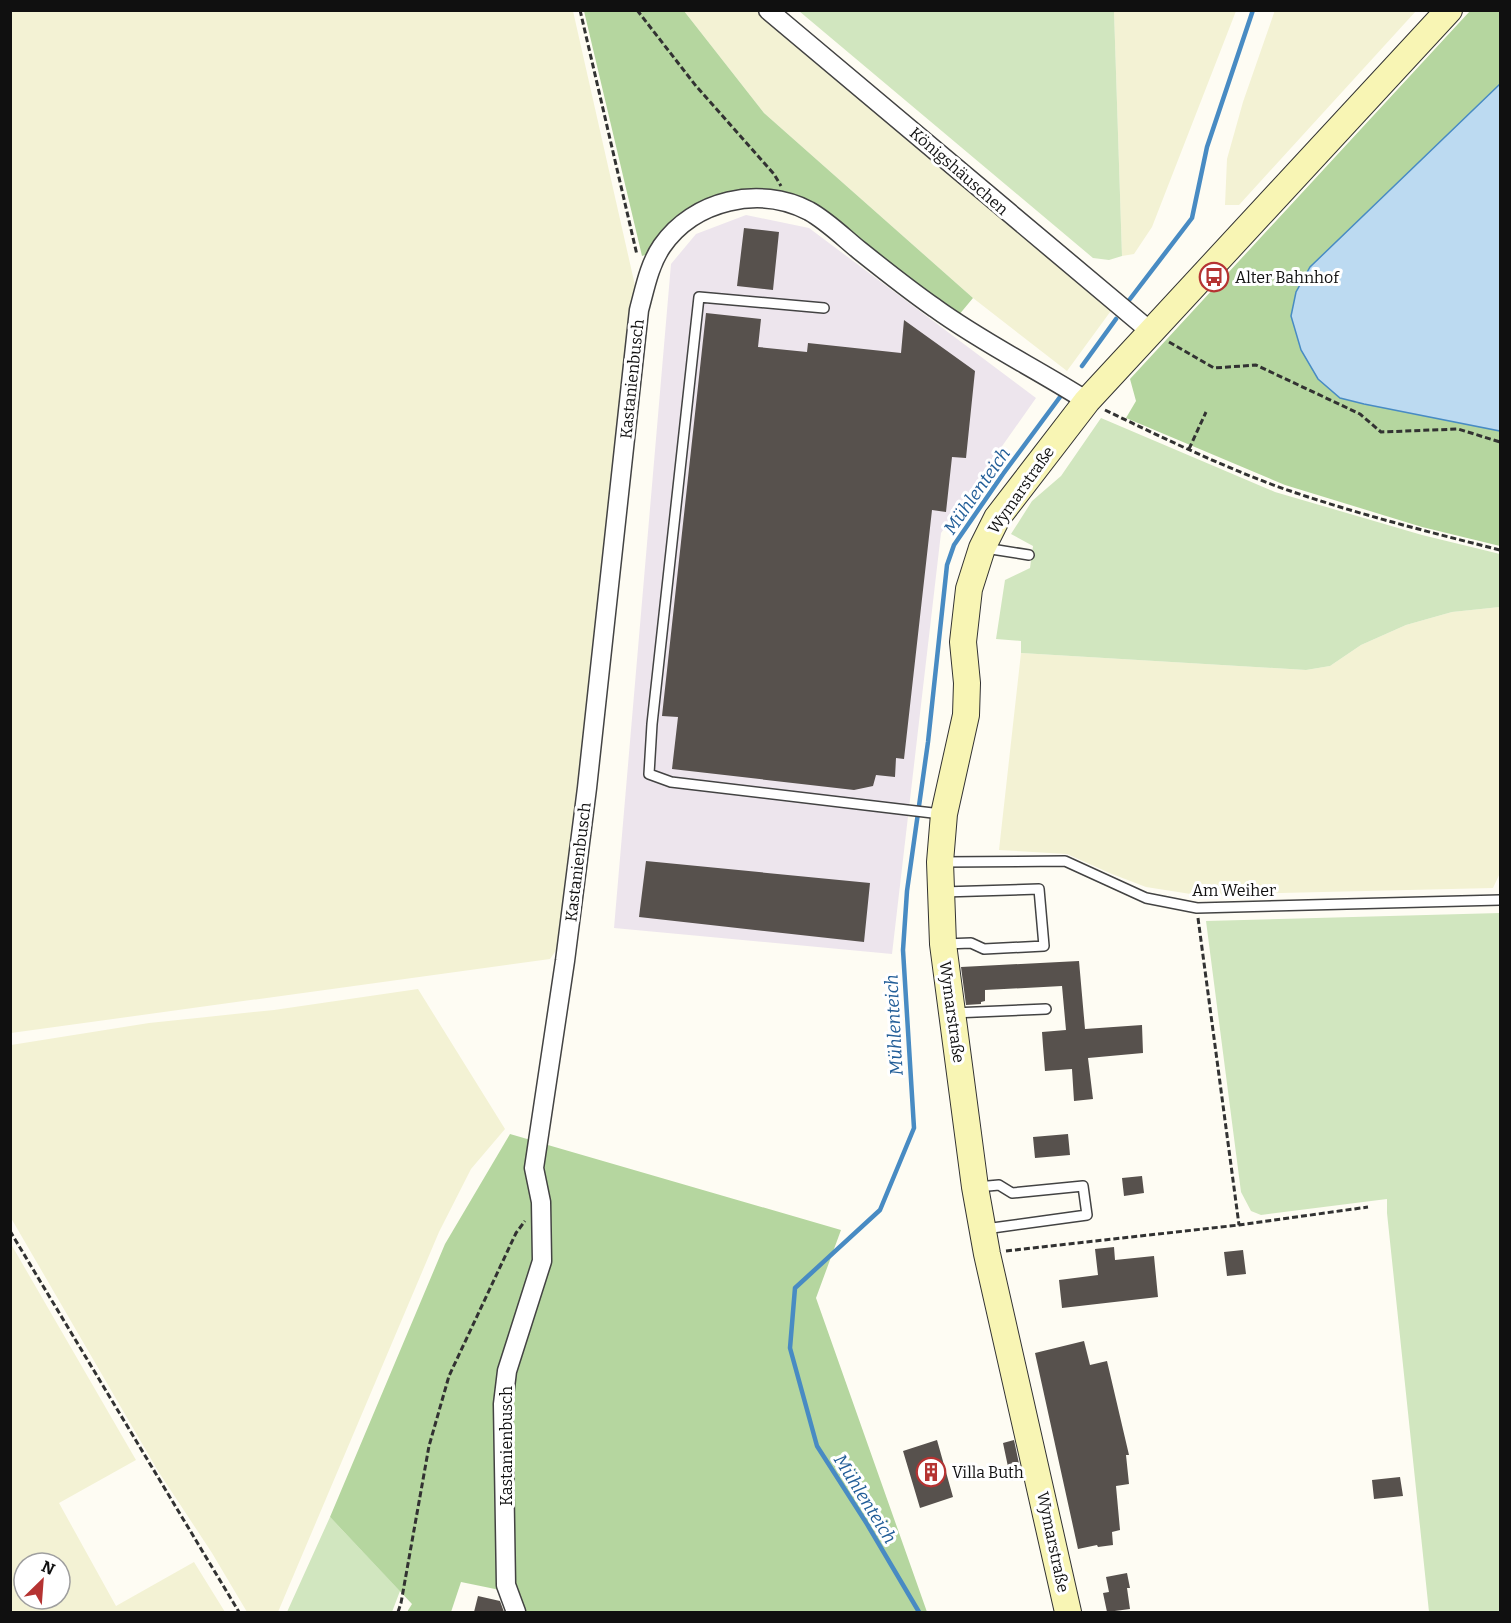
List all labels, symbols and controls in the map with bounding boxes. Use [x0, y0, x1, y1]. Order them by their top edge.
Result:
street label: Königshäuschen [906, 123, 1012, 219]
bus stop icon: Alter Bahnhof [1198, 261, 1230, 293]
place label: Alter Bahnhof [1235, 268, 1340, 287]
street label: Kastanienbusch [616, 318, 648, 440]
water label: Mühlenteich [939, 443, 1015, 539]
street label: Wymarstraße [984, 443, 1058, 537]
street label: Kastanienbusch [561, 801, 595, 923]
street label: Am Weiher [1192, 881, 1276, 900]
street label: Wymarstraße [935, 960, 969, 1064]
water label: Mühlenteich [880, 974, 908, 1076]
street label: Kastanienbusch [497, 1386, 516, 1506]
water label: Mühlenteich [829, 1450, 901, 1548]
building icon: Villa Buth [915, 1456, 947, 1488]
place label: Villa Buth [952, 1463, 1024, 1482]
street label: Wymarstraße [1033, 1490, 1073, 1594]
north arrow [12, 1551, 72, 1611]
text: N [39, 1557, 58, 1579]

